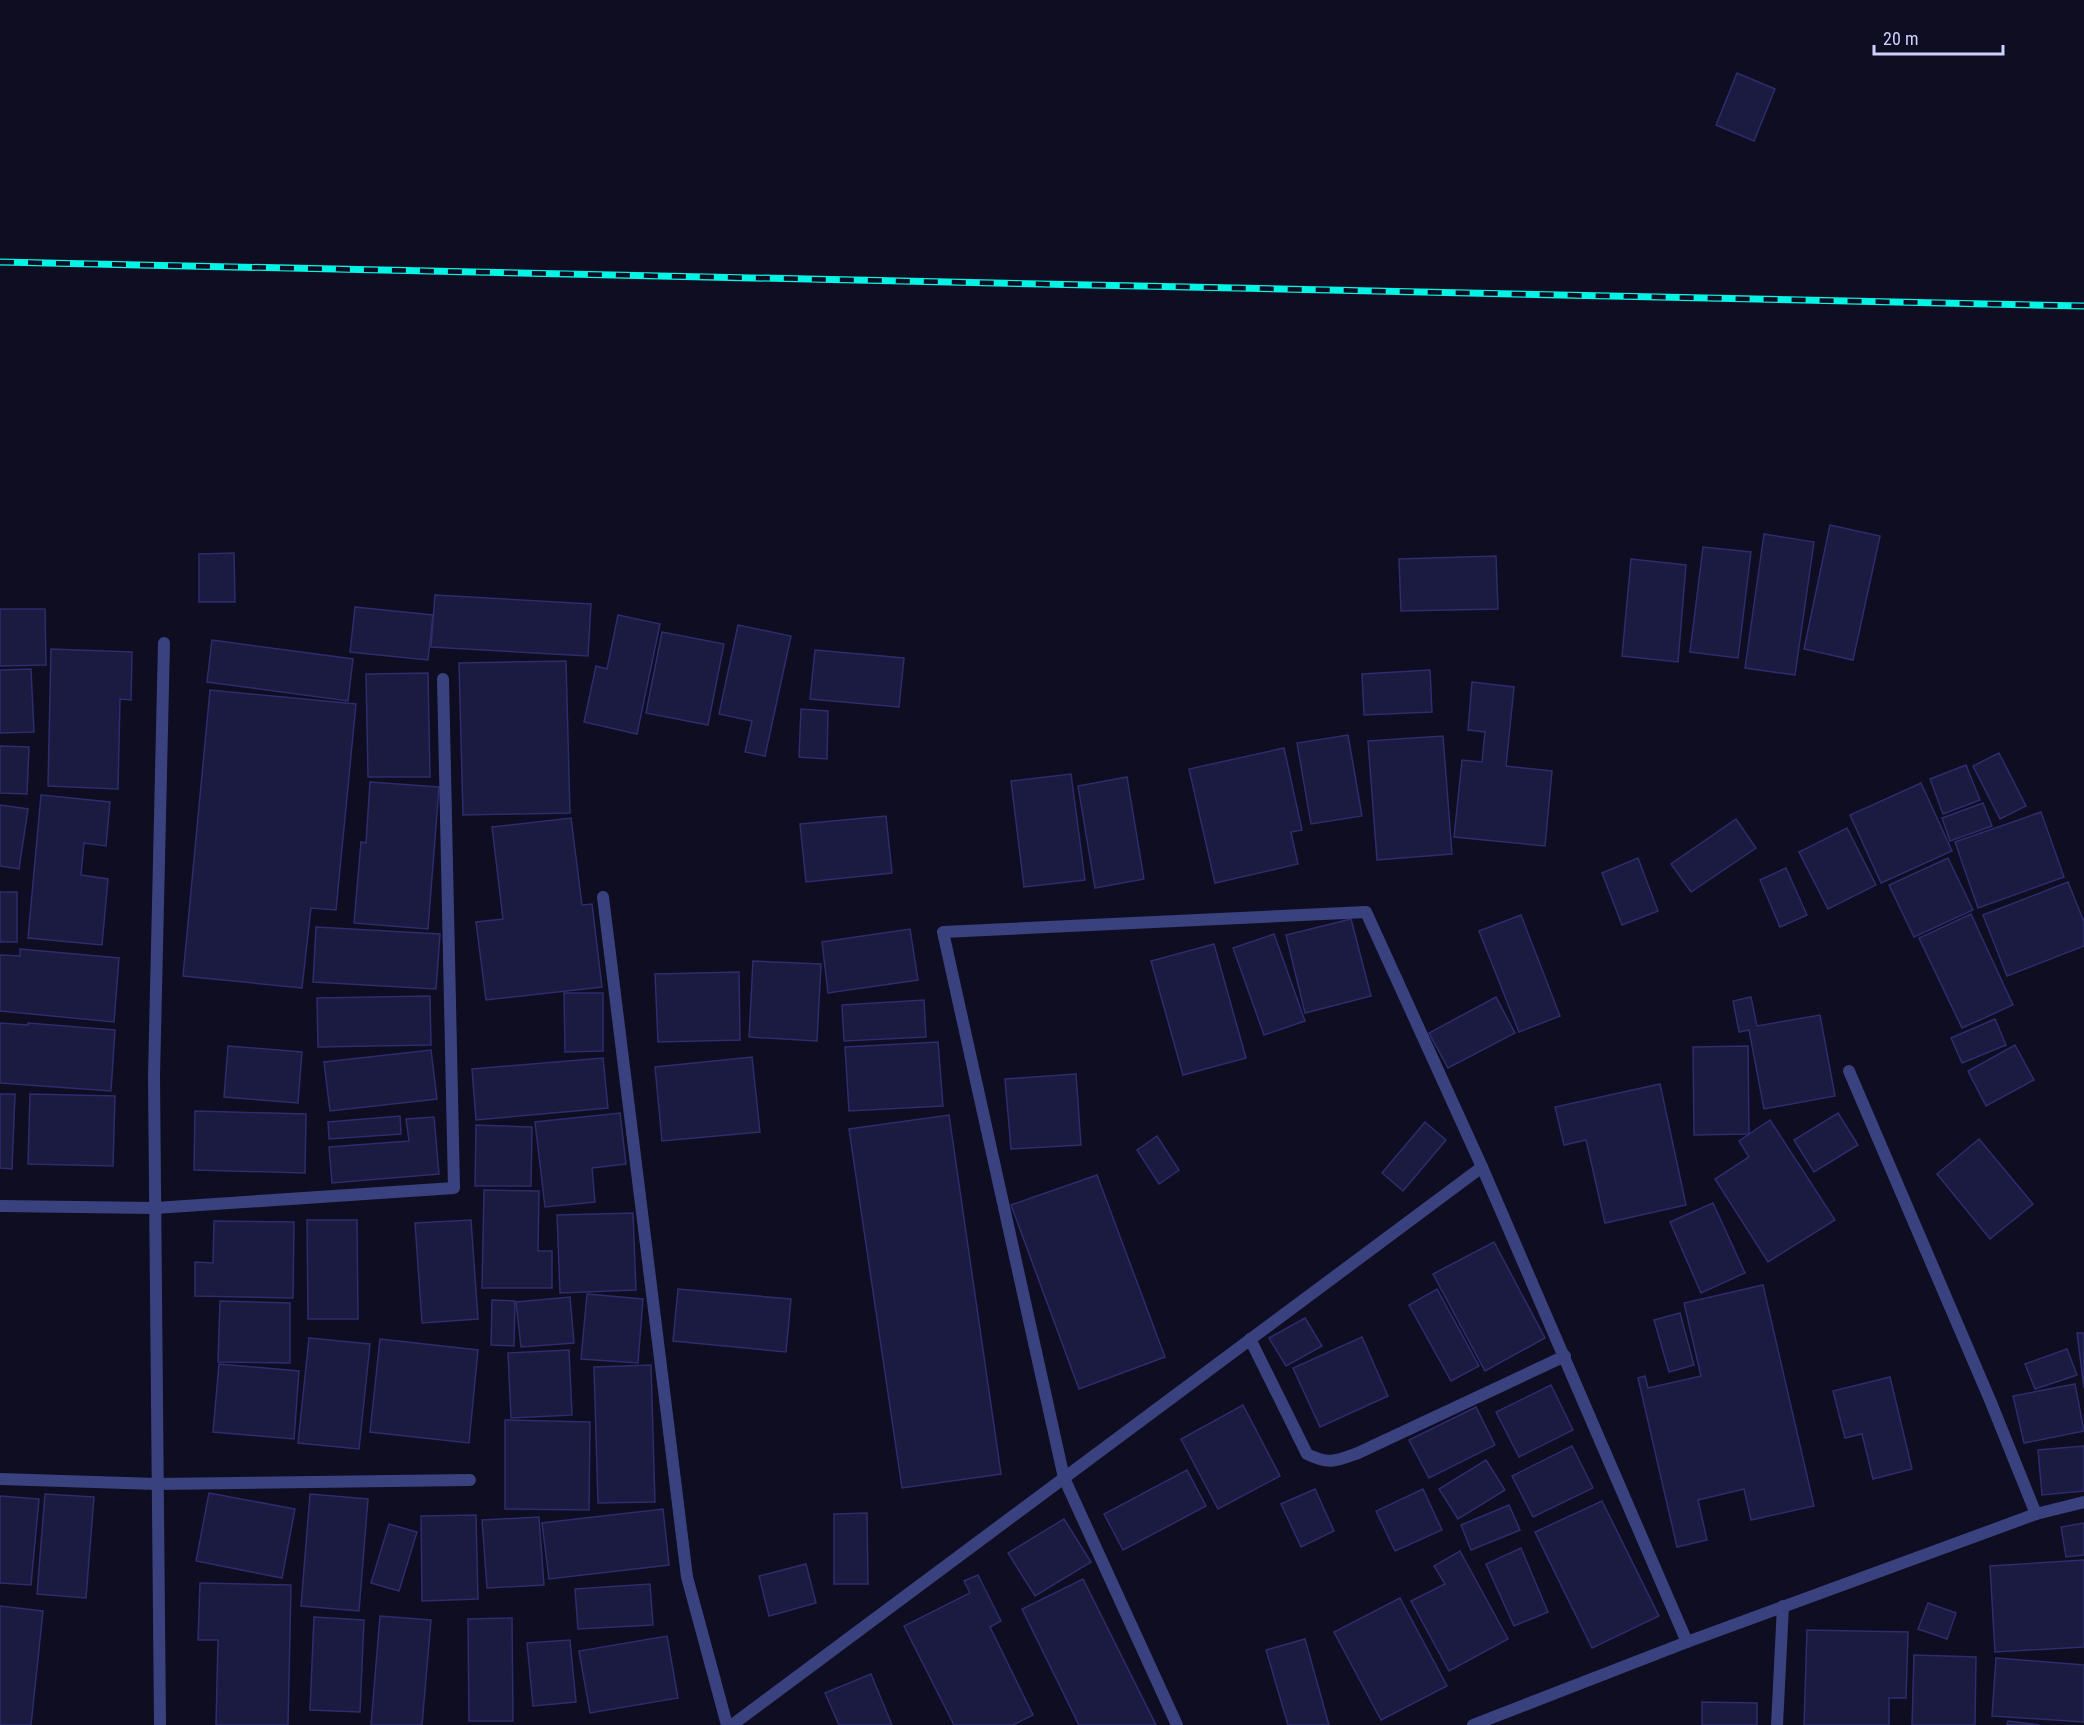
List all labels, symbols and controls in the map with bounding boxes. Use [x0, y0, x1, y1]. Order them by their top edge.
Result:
scale bar [1874, 18, 2003, 56]
text: 20 m [1883, 28, 1918, 49]

